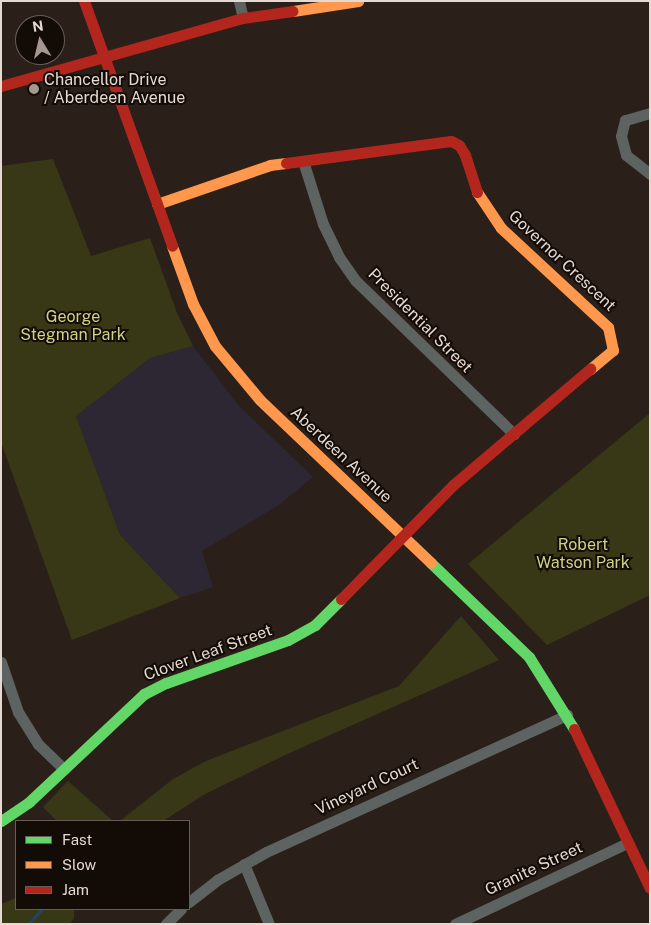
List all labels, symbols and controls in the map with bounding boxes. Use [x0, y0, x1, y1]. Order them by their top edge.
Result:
north arrow [15, 15, 65, 65]
text: N [31, 17, 44, 35]
place label: Chancellor Drive / Aberdeen Avenue [44, 70, 185, 108]
marker: Chancellor Drive / Aberdeen Avenue [28, 83, 40, 95]
street label: Governor Crescent [505, 206, 619, 316]
street label: Presidential Street [364, 265, 476, 377]
park label: George Stegman Park [20, 307, 126, 345]
street label: Aberdeen Avenue [286, 403, 396, 507]
park label: Robert Watson Park [536, 535, 630, 573]
street label: Clover Leaf Street [141, 621, 275, 685]
street label: Vineyard Court [312, 755, 422, 819]
legend [15, 820, 190, 910]
text: Fast [62, 831, 92, 848]
street label: Granite Street [482, 838, 586, 900]
text: Slow [62, 856, 96, 873]
text: Jam [62, 881, 89, 898]

